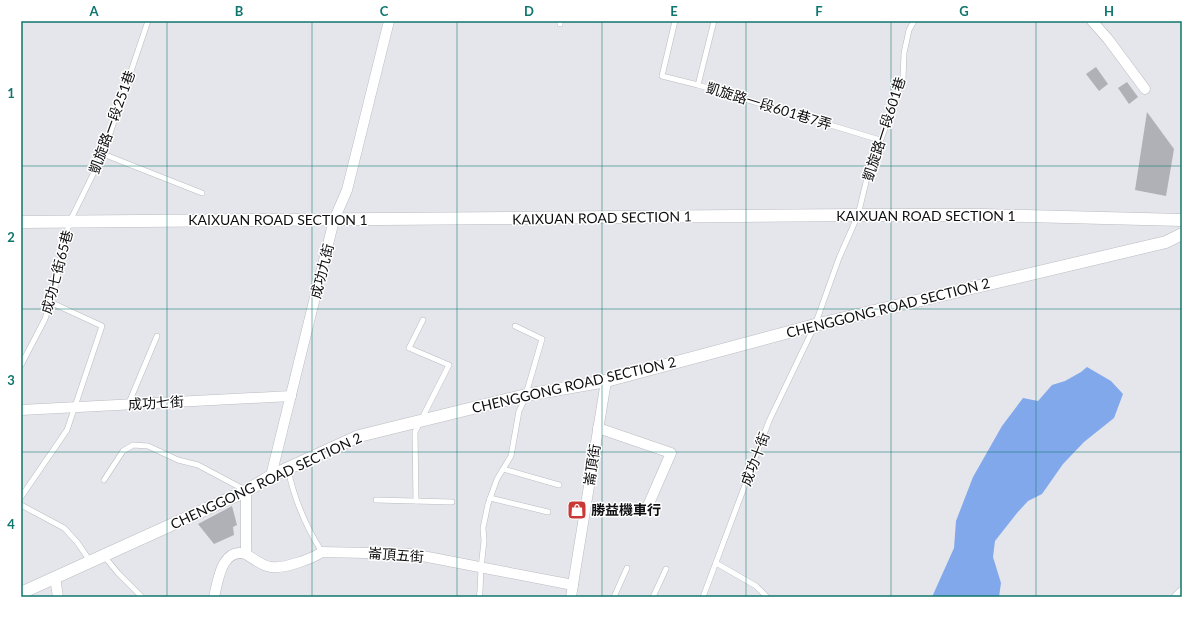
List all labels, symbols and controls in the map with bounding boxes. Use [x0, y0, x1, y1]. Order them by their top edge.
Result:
text: A [88, 3, 99, 19]
text: B [235, 3, 244, 19]
text: C [380, 3, 389, 19]
text: D [524, 3, 534, 19]
text: E [670, 3, 678, 19]
text: F [815, 3, 823, 19]
text: G [959, 3, 969, 19]
text: H [1104, 3, 1114, 19]
street label: 凱旋路一段251巷 [85, 68, 138, 176]
street label: 凱旋路一段601巷 [859, 75, 908, 183]
street label: 凱旋路一段601巷7弄 [704, 78, 834, 133]
text: 1 [7, 85, 15, 101]
street label: KAIXUAN ROAD SECTION 1 [512, 207, 692, 228]
street label: KAIXUAN ROAD SECTION 1 [836, 207, 1016, 224]
street label: KAIXUAN ROAD SECTION 1 [188, 211, 368, 228]
street label: 成功七街65巷 [37, 228, 76, 316]
text: 2 [7, 229, 15, 245]
street label: 成功九街 [306, 242, 337, 300]
street label: CHENGGONG ROAD SECTION 2 [784, 274, 991, 341]
street label: CHENGGONG ROAD SECTION 2 [470, 353, 678, 416]
text: 3 [7, 372, 15, 388]
street label: 成功七街 [128, 393, 184, 412]
street label: CHENGGONG ROAD SECTION 2 [168, 429, 364, 532]
street label: 成功十街 [737, 430, 773, 488]
street label: 崙頂街 [580, 443, 603, 487]
shop icon: 勝益機車行 [566, 499, 588, 521]
place label: 勝益機車行 [591, 501, 661, 518]
text: 4 [7, 516, 15, 532]
street label: 崙頂五街 [368, 544, 425, 565]

